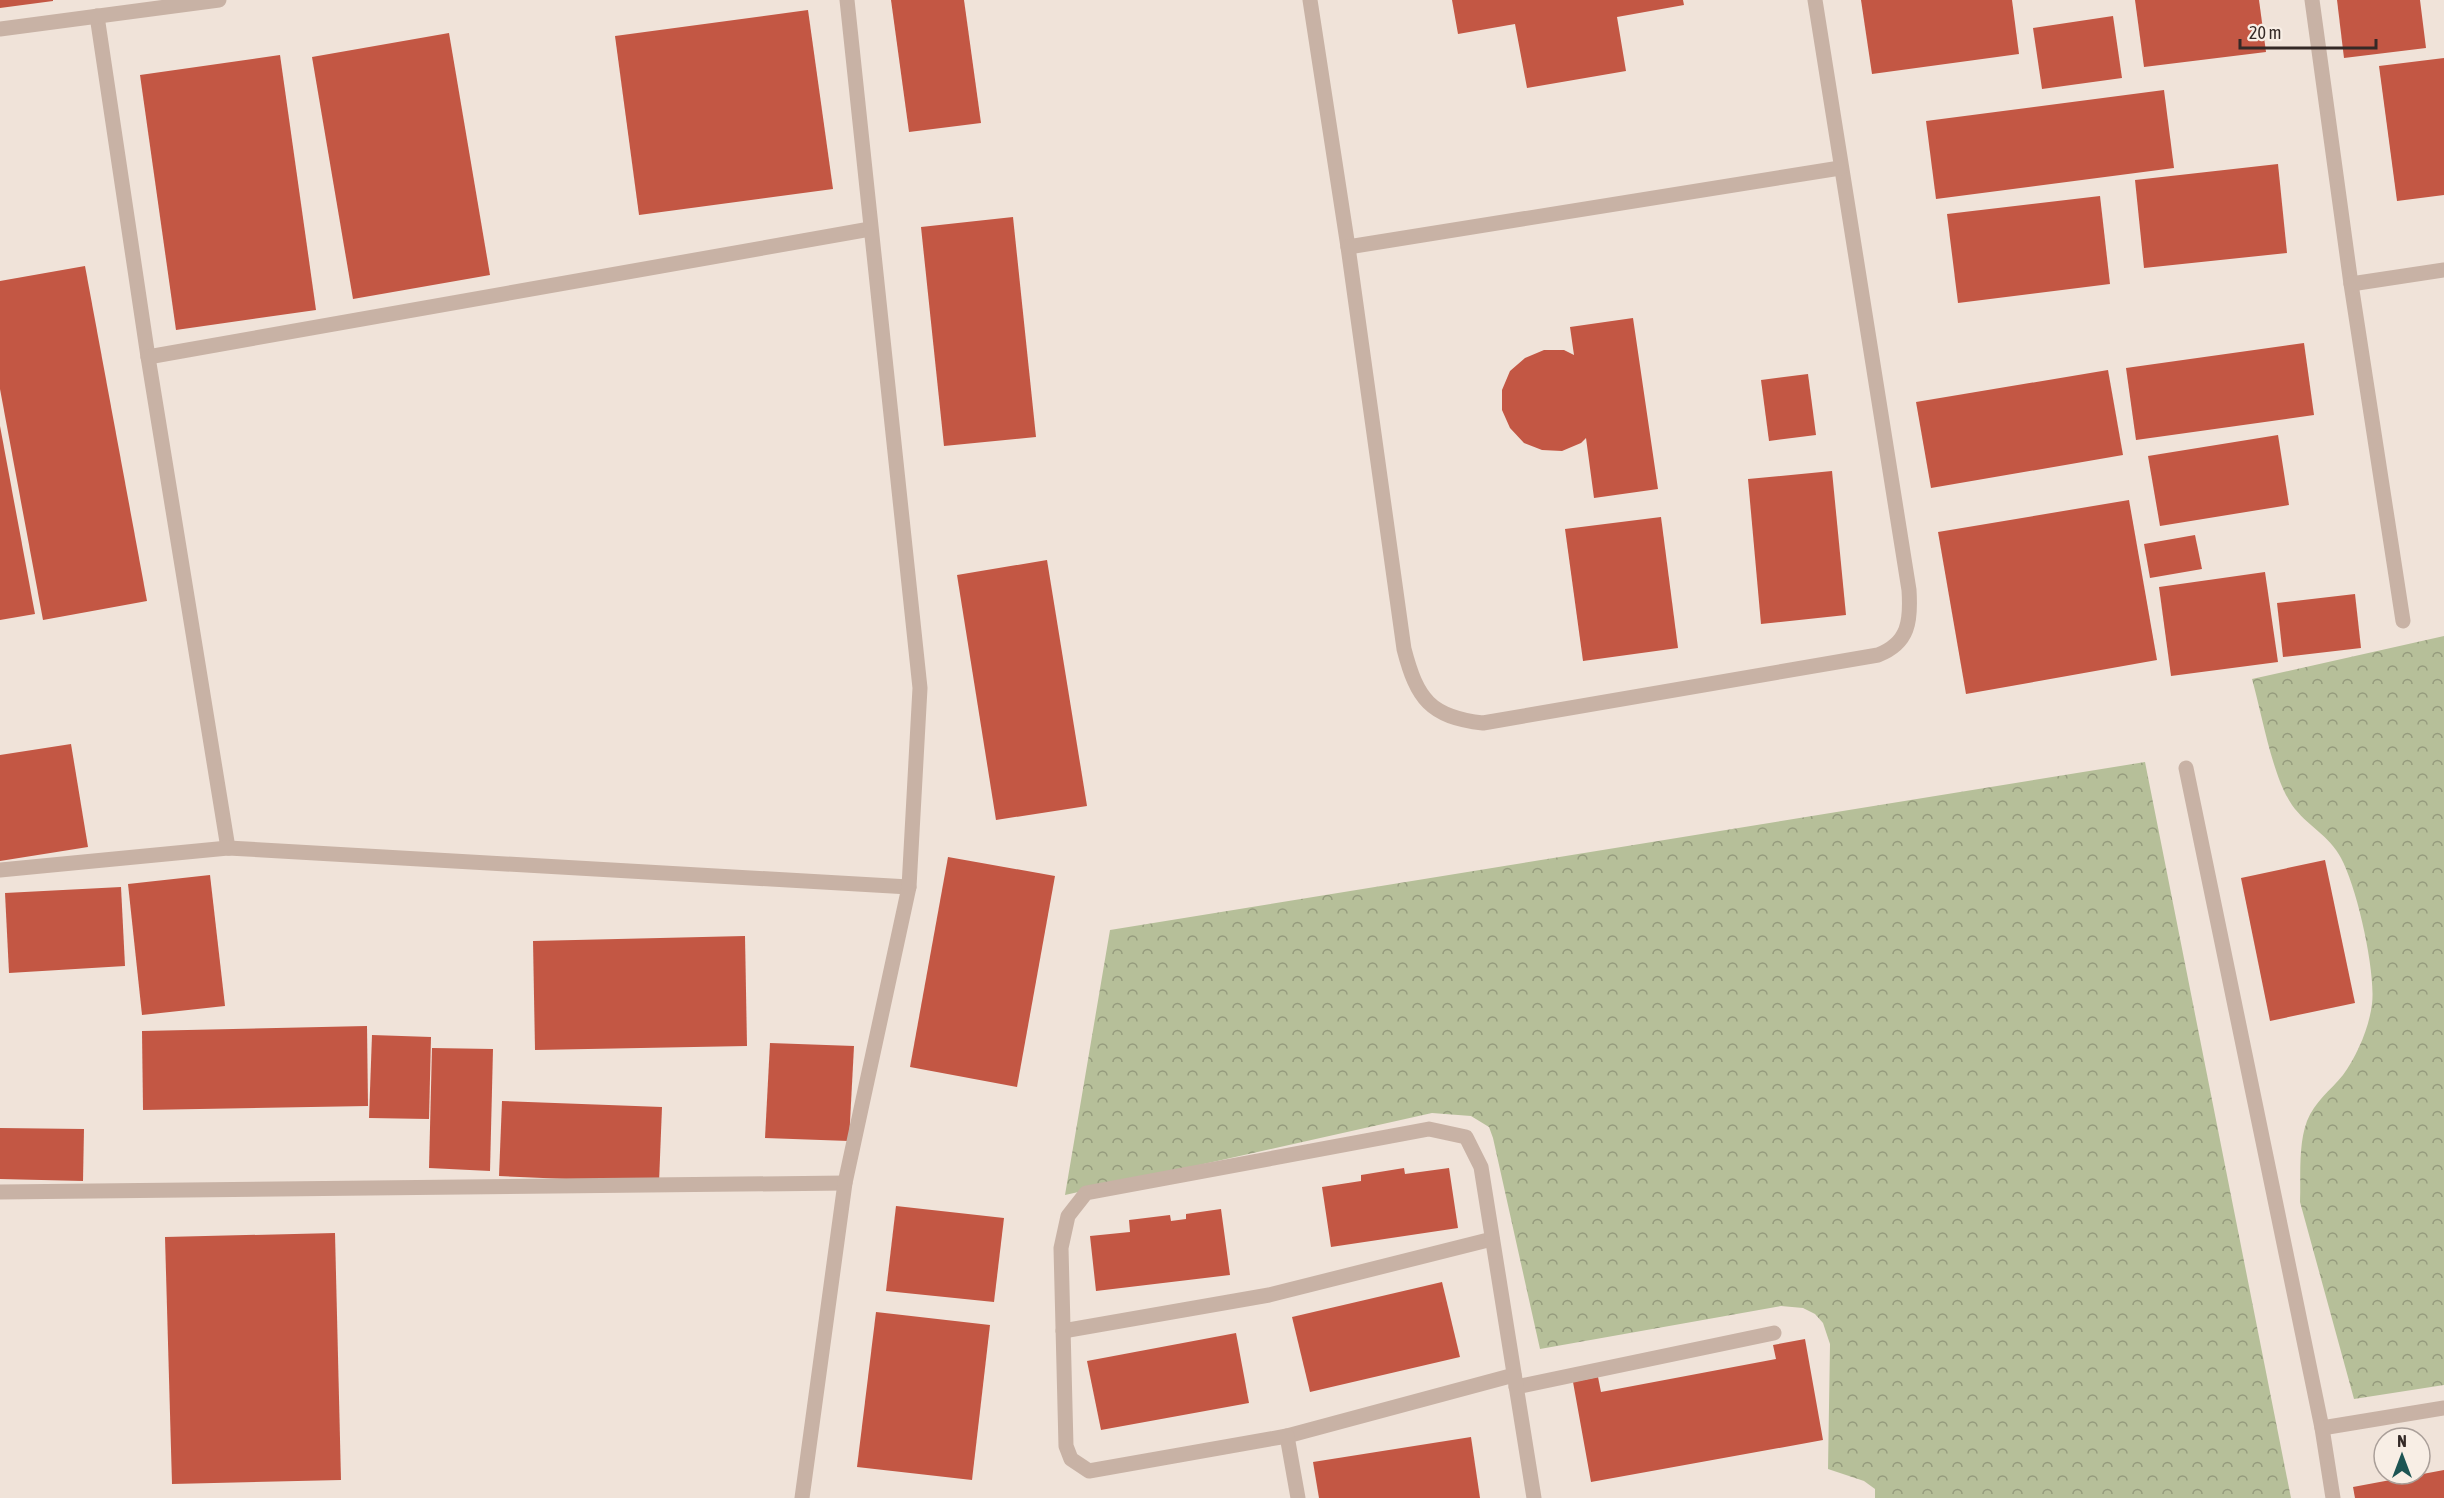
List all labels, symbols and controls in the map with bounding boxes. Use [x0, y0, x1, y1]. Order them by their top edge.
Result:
scale bar [2240, 12, 2376, 50]
text: 20 m [2249, 22, 2281, 43]
north arrow [2372, 1426, 2432, 1486]
text: N [2397, 1432, 2407, 1450]

